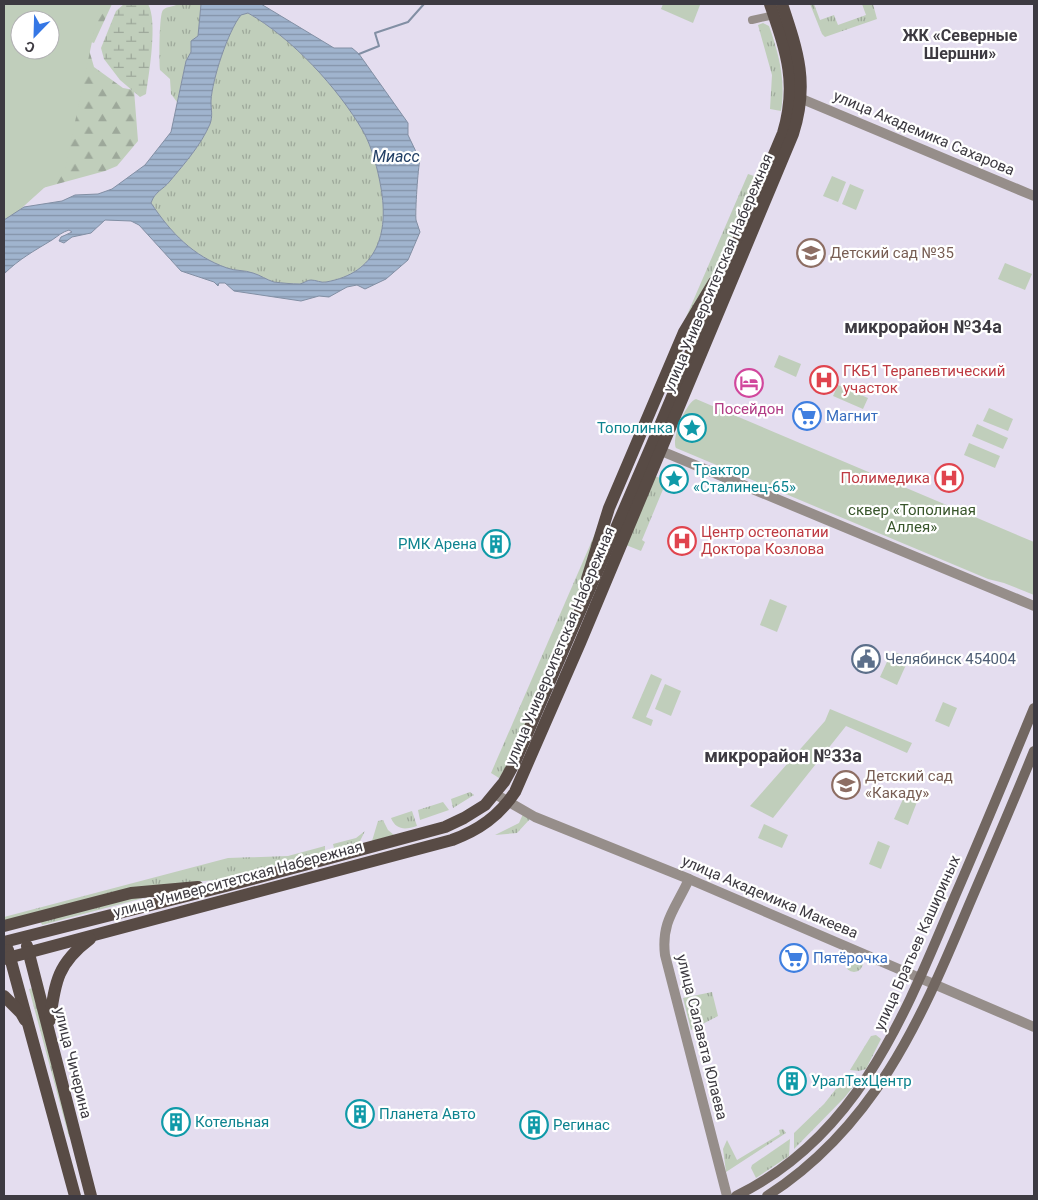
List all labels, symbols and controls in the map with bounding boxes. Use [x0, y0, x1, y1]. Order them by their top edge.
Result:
north arrow [10, 10, 60, 60]
district label: ЖК «Северные Шершни» [902, 26, 1018, 63]
text: С [23, 38, 37, 56]
street label: улица Академика Сахарова [831, 87, 1017, 179]
water label: Миасс [372, 147, 420, 166]
street label: улица Университетская Набережная [659, 151, 777, 395]
school or university icon: Детский сад №35 [796, 238, 826, 268]
place label: Детский сад №35 [830, 244, 954, 262]
district label: микрорайон №34а [844, 316, 1002, 337]
place label: ГКБ1 Терапевтический участок [843, 362, 1005, 397]
hospital icon: ГКБ1 Терапевтический участок [809, 365, 839, 395]
hotel icon: Посейдон [734, 368, 764, 398]
place label: Посейдон [714, 400, 784, 418]
supermarket icon: Магнит [792, 401, 822, 431]
place label: Магнит [826, 407, 878, 425]
place icon: Тополинка [677, 413, 707, 443]
place label: Тополинка [597, 419, 673, 437]
place label: Трактор «Сталинец-65» [693, 461, 796, 496]
hospital icon: Полимедика [934, 463, 964, 493]
place icon: Трактор «Сталинец-65» [659, 464, 689, 494]
place label: Полимедика [840, 469, 930, 487]
park label: сквер «Тополиная Аллея» [848, 501, 976, 536]
place label: Центр остеопатии Доктора Козлова [701, 523, 829, 558]
street label: улица Университетская Набережная [501, 524, 619, 768]
hospital icon: Центр остеопатии Доктора Козлова [667, 526, 697, 556]
building icon: РМК Арена [481, 529, 511, 559]
place label: РМК Арена [398, 535, 477, 553]
public building icon: Челябинск 454004 [851, 644, 881, 674]
place label: Челябинск 454004 [885, 650, 1016, 668]
district label: микрорайон №33а [704, 745, 862, 766]
place label: Детский сад «Какаду» [865, 767, 953, 802]
school or university icon: Детский сад «Какаду» [831, 770, 861, 800]
street label: улица Университетская Набережная [111, 837, 365, 921]
street label: улица Академика Макеева [679, 852, 861, 942]
street label: улица Братьев Кашириных [870, 852, 964, 1033]
supermarket icon: Пятёрочка [779, 943, 809, 973]
place label: Пятёрочка [813, 949, 888, 967]
street label: улица Салавата Юлаева [673, 952, 731, 1122]
street label: улица Чичерина [50, 1006, 96, 1120]
building icon: УралТехЦентр [777, 1066, 807, 1096]
place label: УралТехЦентр [811, 1072, 912, 1090]
building icon: Планета Авто [345, 1099, 375, 1129]
place label: Планета Авто [379, 1105, 476, 1123]
building icon: Котельная [161, 1107, 191, 1137]
building icon: Регинас [519, 1110, 549, 1140]
place label: Котельная [195, 1113, 269, 1131]
place label: Регинас [553, 1116, 610, 1134]

